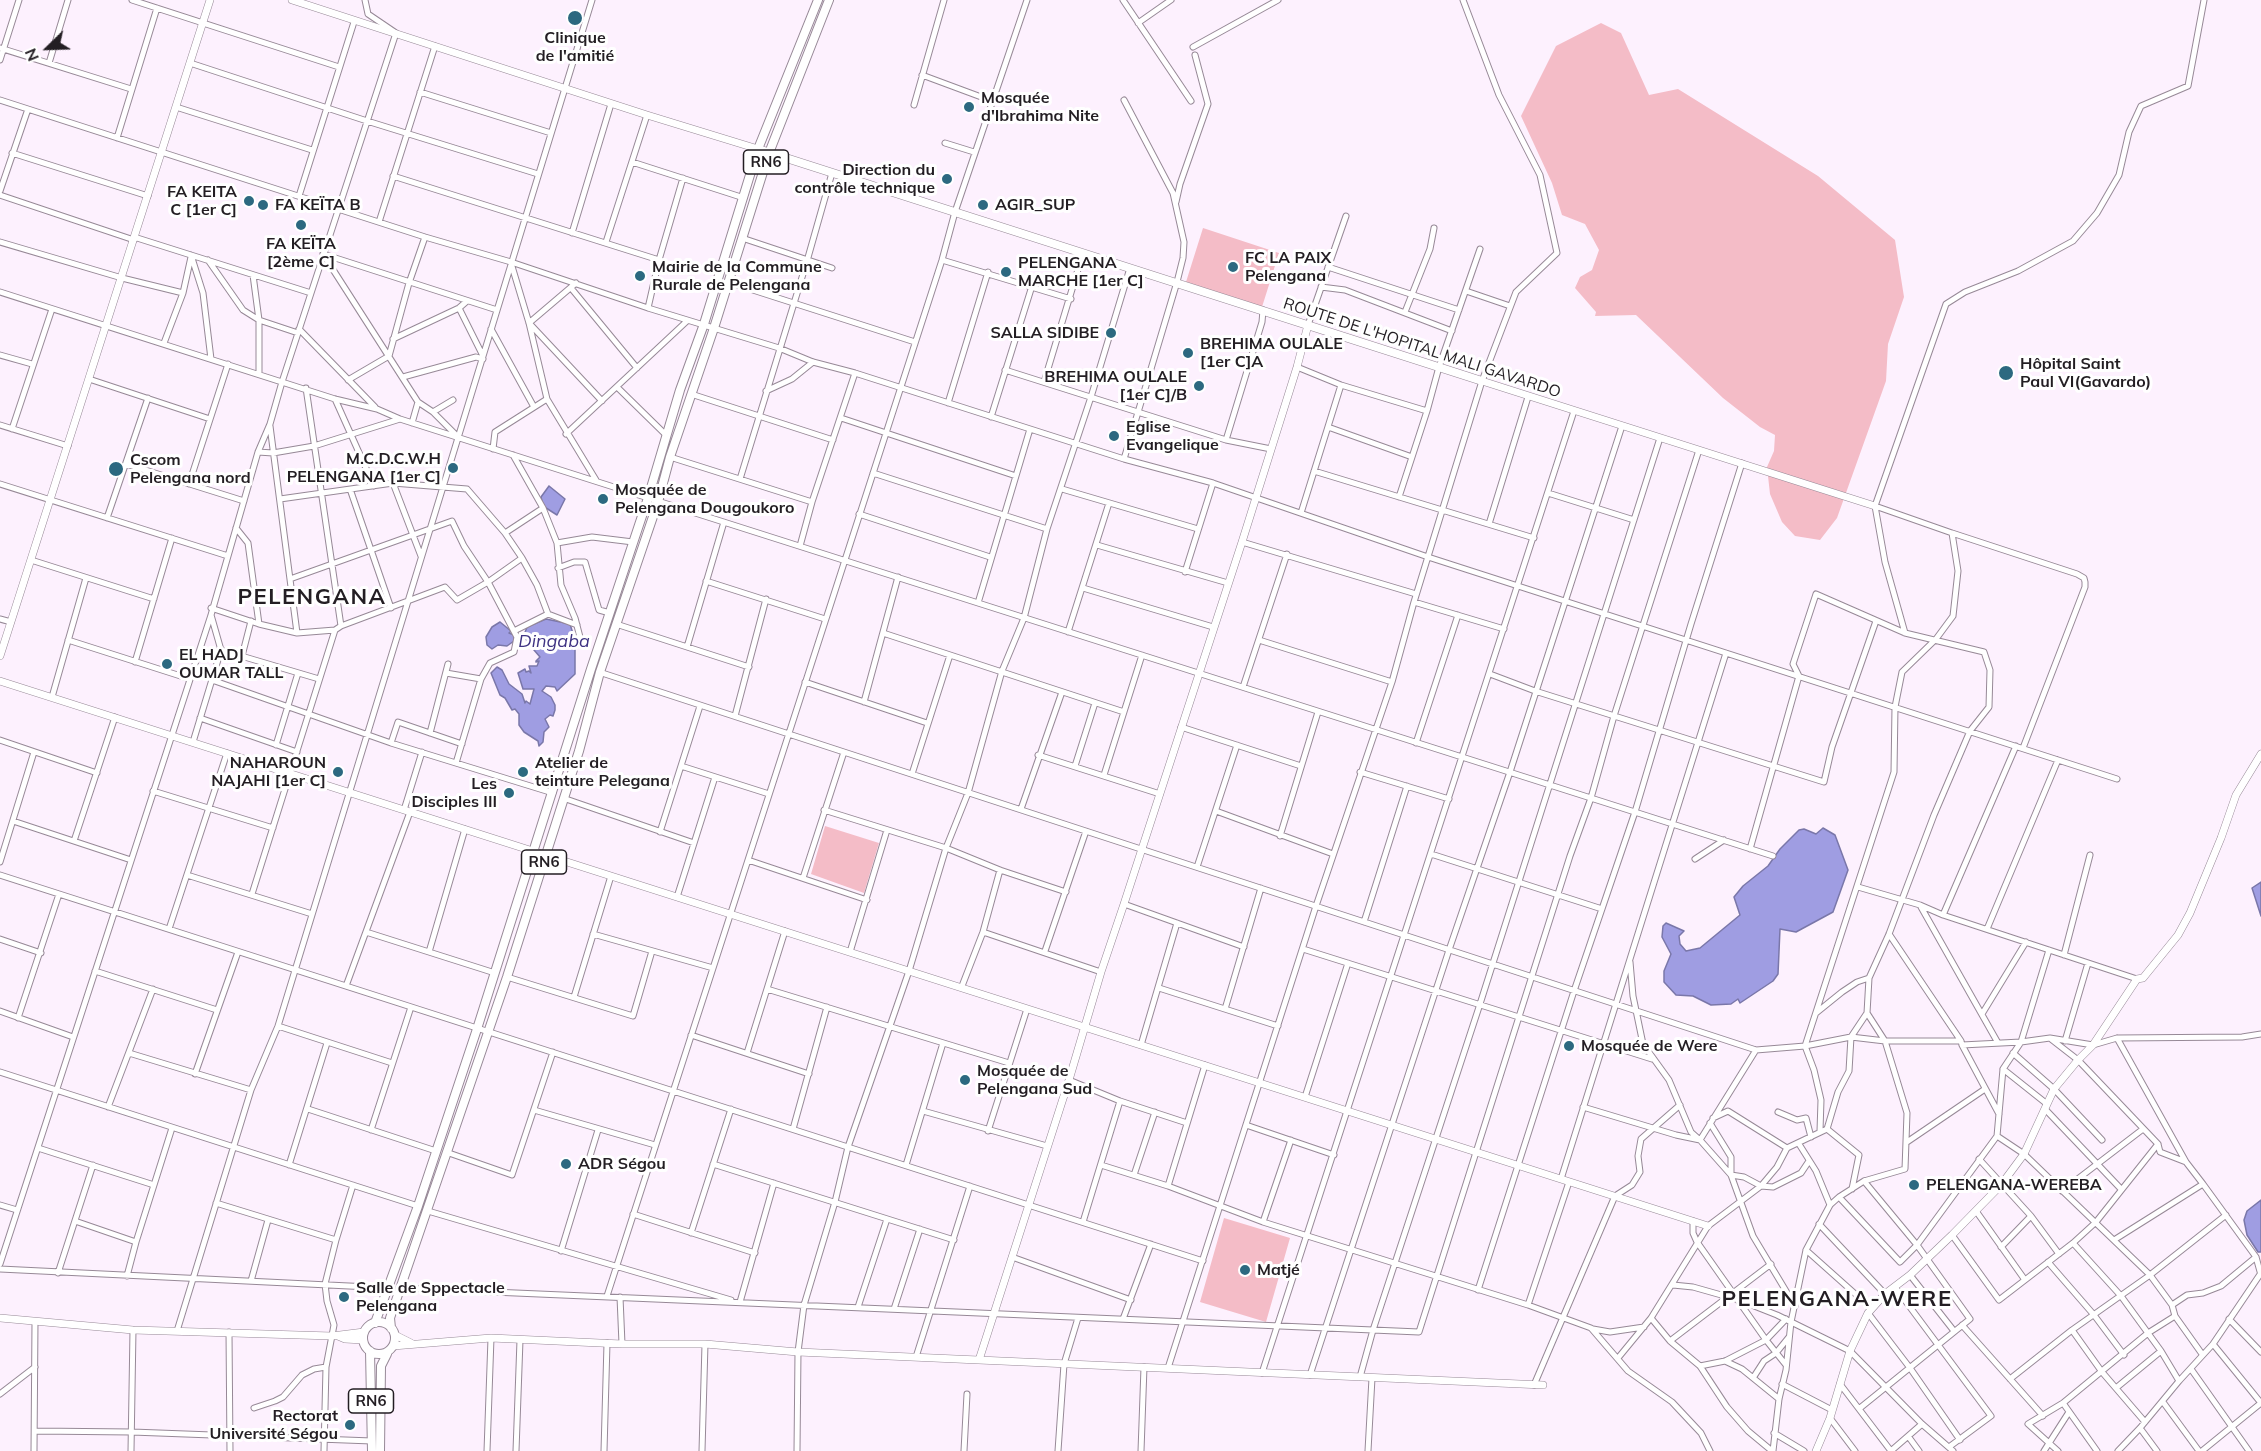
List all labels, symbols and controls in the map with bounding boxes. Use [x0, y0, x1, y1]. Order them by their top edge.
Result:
marker: Clinique de l'amitié [566, 9, 584, 27]
north arrow [18, 18, 78, 78]
place label: Clinique de l'amitié [536, 28, 614, 66]
text: N [20, 46, 43, 65]
place label: Mosquée d'Ibrahima Nite [981, 88, 1099, 126]
marker: Mosquée d'Ibrahima Nite [962, 100, 976, 114]
road number: RN6 [744, 150, 789, 174]
place label: Direction du contrôle technique [794, 160, 935, 198]
marker: Direction du contrôle technique [940, 172, 954, 186]
place label: FA KEITA C [1er C] [167, 182, 237, 220]
marker: FA KEITA C [1er C] [242, 194, 256, 208]
place label: FA KEÏTA B [275, 195, 360, 215]
place label: AGIR_SUP [995, 195, 1075, 215]
marker: FA KEÏTA B [256, 198, 270, 212]
marker: AGIR_SUP [976, 198, 990, 212]
marker: FA KEÏTA [2ème C] [294, 218, 308, 232]
place label: FA KEÏTA [2ème C] [266, 234, 336, 272]
place label: FC LA PAIX Pelengana [1245, 248, 1331, 286]
place label: PELENGANA MARCHE [1er C] [1018, 253, 1144, 291]
place label: Mairie de la Commune Rurale de Pelengana [652, 257, 822, 295]
marker: FC LA PAIX Pelengana [1226, 260, 1240, 274]
marker: PELENGANA MARCHE [1er C] [999, 265, 1013, 279]
marker: Mairie de la Commune Rurale de Pelengana [633, 269, 647, 283]
street label: ROUTE DE L'HOPITAL MALI GAVARDO [1281, 294, 1563, 402]
place label: SALLA SIDIBE [991, 323, 1099, 343]
marker: SALLA SIDIBE [1104, 326, 1118, 340]
place label: BREHIMA OULALE [1er C]A [1200, 334, 1343, 372]
marker: BREHIMA OULALE [1er C]A [1181, 346, 1195, 360]
place label: Hôpital Saint Paul VI(Gavardo) [2020, 354, 2151, 392]
marker: Hôpital Saint Paul VI(Gavardo) [1997, 364, 2015, 382]
place label: BREHIMA OULALE [1er C]/B [1044, 367, 1187, 405]
marker: BREHIMA OULALE [1er C]/B [1192, 379, 1206, 393]
place label: Eglise Evangelique [1126, 417, 1219, 455]
marker: Eglise Evangelique [1107, 429, 1121, 443]
place label: M.C.D.C.W.H PELENGANA [1er C] [287, 449, 441, 487]
place label: Cscom Pelengana nord [130, 450, 251, 488]
marker: Cscom Pelengana nord [107, 460, 125, 478]
marker: M.C.D.C.W.H PELENGANA [1er C] [446, 461, 460, 475]
place label: Mosquée de Pelengana Dougoukoro [615, 480, 794, 518]
marker: Mosquée de Pelengana Dougoukoro [596, 492, 610, 506]
district label: PELENGANA [237, 584, 387, 610]
water label: Dingaba [518, 631, 590, 653]
place label: EL HADJ OUMAR TALL [179, 645, 284, 683]
marker: EL HADJ OUMAR TALL [160, 657, 174, 671]
place label: NAHAROUN NAJAHI [1er C] [211, 753, 326, 791]
place label: Atelier de teinture Pelegana [535, 753, 670, 791]
marker: NAHAROUN NAJAHI [1er C] [331, 765, 345, 779]
marker: Atelier de teinture Pelegana [516, 765, 530, 779]
place label: Les Disciples III [411, 774, 497, 812]
marker: Les Disciples III [502, 786, 516, 800]
road number: RN6 [522, 850, 566, 874]
place label: Mosquée de Were [1581, 1036, 1717, 1056]
marker: Mosquée de Were [1562, 1039, 1576, 1053]
place label: Mosquée de Pelengana Sud [977, 1061, 1092, 1099]
marker: Mosquée de Pelengana Sud [958, 1073, 972, 1087]
place label: ADR Ségou [578, 1154, 666, 1174]
marker: ADR Ségou [559, 1157, 573, 1171]
place label: PELENGANA-WEREBA [1926, 1175, 2102, 1195]
marker: PELENGANA-WEREBA [1907, 1178, 1921, 1192]
place label: Matjé [1257, 1260, 1300, 1280]
marker: Matjé [1238, 1263, 1252, 1277]
place label: Salle de Sppectacle Pelengana [356, 1278, 505, 1316]
district label: PELENGANA-WERE [1721, 1286, 1953, 1312]
marker: Salle de Sppectacle Pelengana [337, 1290, 351, 1304]
road number: RN6 [348, 1389, 394, 1413]
place label: Rectorat Université Ségou [209, 1406, 338, 1444]
marker: Rectorat Université Ségou [343, 1418, 357, 1432]

